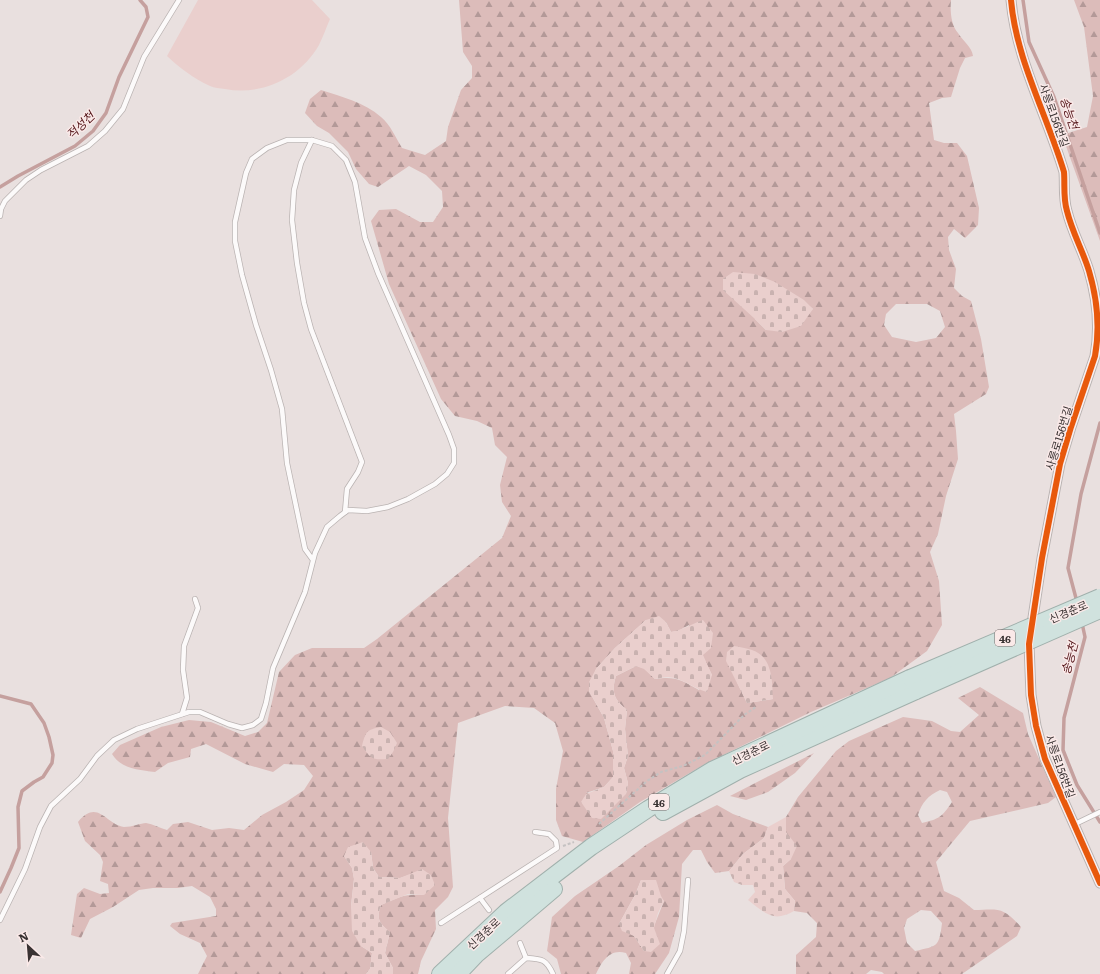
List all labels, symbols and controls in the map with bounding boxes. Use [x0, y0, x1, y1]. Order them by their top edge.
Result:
street label: 사릉로156번길 [1036, 81, 1074, 149]
water label: 송능천 [1056, 94, 1085, 133]
water label: 적성천 [62, 106, 100, 143]
street label: 사릉로156번길 [1041, 404, 1075, 472]
street label: 신경춘로 [1046, 596, 1090, 626]
road number: 46 [995, 630, 1015, 646]
water label: 송능천 [1056, 638, 1082, 676]
street label: 사릉로156번길 [1042, 732, 1080, 800]
street label: 신경춘로 [728, 736, 772, 768]
road number: 46 [649, 794, 669, 810]
street label: 신경춘로 [463, 913, 503, 953]
north arrow [8, 926, 48, 966]
text: N [16, 927, 31, 945]

